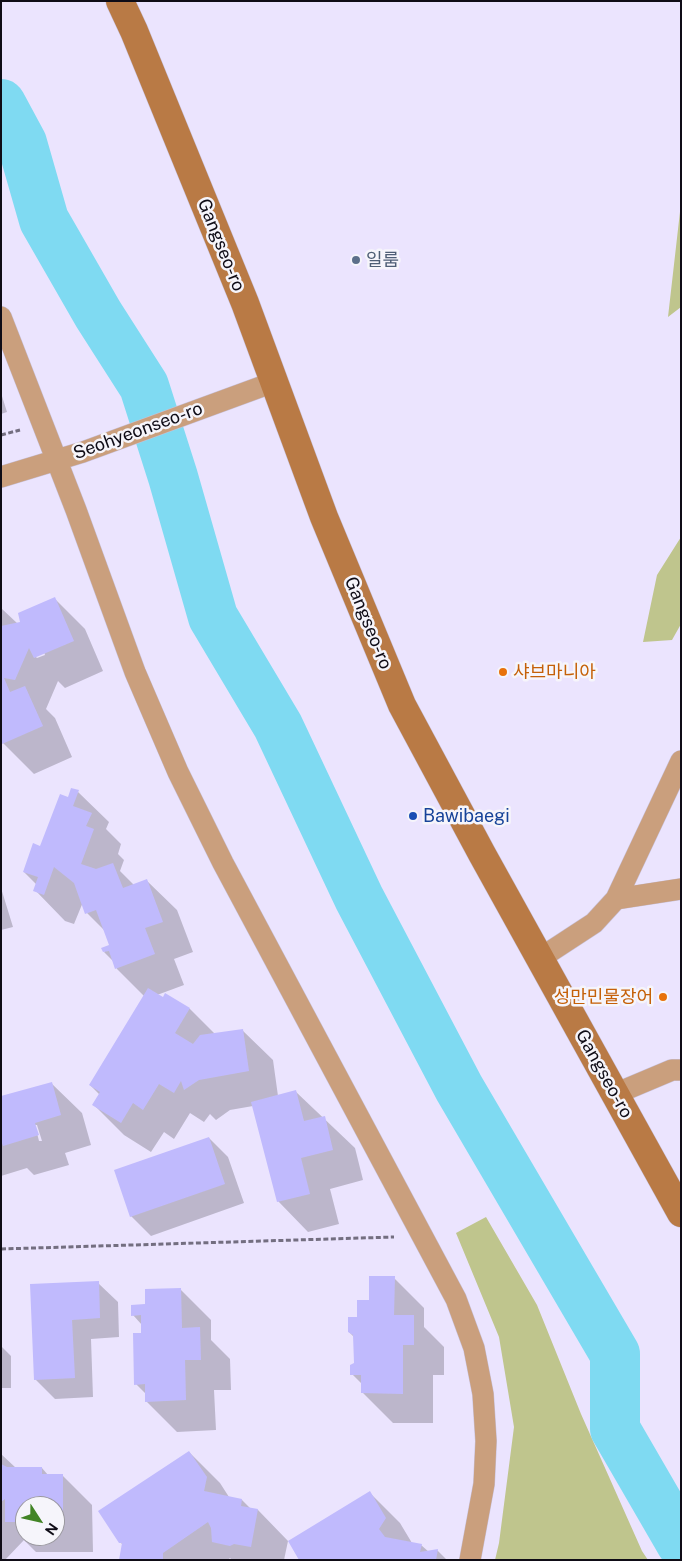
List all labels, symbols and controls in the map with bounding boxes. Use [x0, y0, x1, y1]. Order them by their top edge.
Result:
street label: Gangseo-ro [193, 196, 249, 294]
place label: 일룸 [366, 249, 399, 271]
marker: 일룸 [350, 254, 362, 266]
street label: Seohyeonseo-ro [70, 398, 206, 464]
street label: Gangseo-ro [340, 574, 396, 672]
place label: 샤브마니아 [513, 661, 596, 683]
marker: 샤브마니아 [497, 666, 509, 678]
place label: Bawibaegi [423, 805, 510, 827]
marker: Bawibaegi [407, 810, 419, 822]
place label: 성만민물장어 [554, 986, 653, 1008]
marker: 성만민물장어 [657, 991, 669, 1003]
street label: Gangseo-ro [571, 1026, 637, 1122]
north arrow [15, 1496, 65, 1546]
text: N [42, 1520, 61, 1538]

